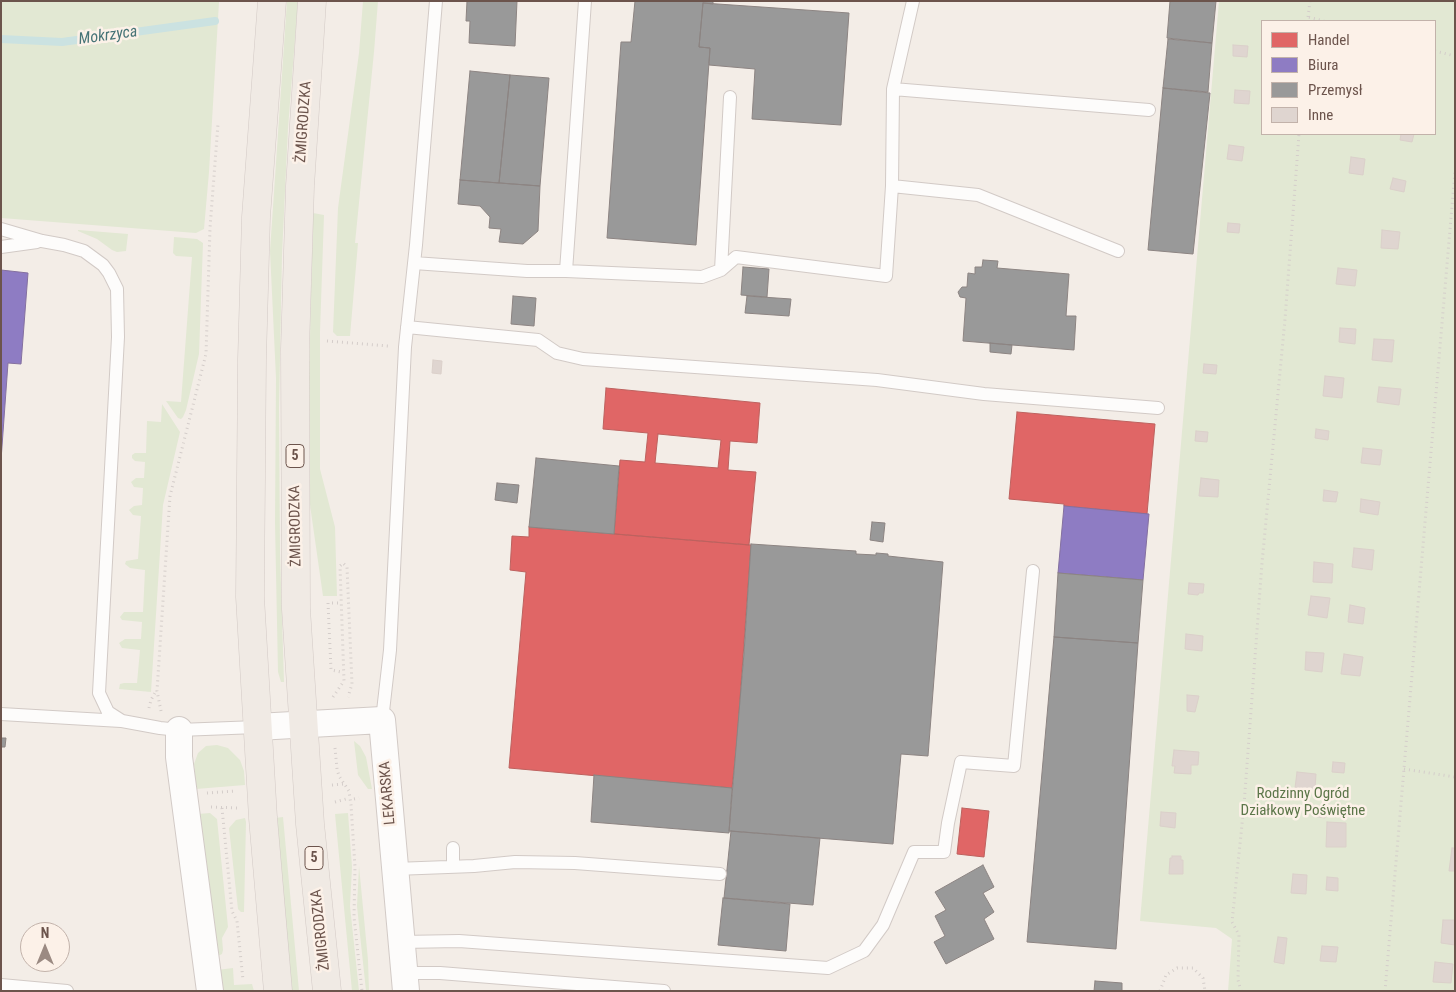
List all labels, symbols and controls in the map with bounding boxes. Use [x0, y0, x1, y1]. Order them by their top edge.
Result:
legend [1261, 20, 1436, 135]
water label: Mokrzyca [77, 22, 139, 50]
text: Handel [1308, 31, 1350, 49]
text: Biura [1308, 56, 1338, 74]
street label: ŻMIGRODZKA [292, 81, 316, 163]
text: Przemysł [1308, 81, 1363, 99]
text: Inne [1308, 106, 1333, 124]
road number: 5 [286, 444, 304, 468]
street label: ŻMIGRODZKA [286, 485, 306, 567]
street label: LEKARSKA [376, 760, 400, 826]
park label: Rodzinny Ogród Działkowy Poświętne [1241, 785, 1365, 820]
road number: 5 [305, 846, 323, 870]
street label: ŻMIGRODZKA [308, 888, 334, 972]
north arrow [20, 922, 70, 972]
text: N [41, 925, 49, 941]

